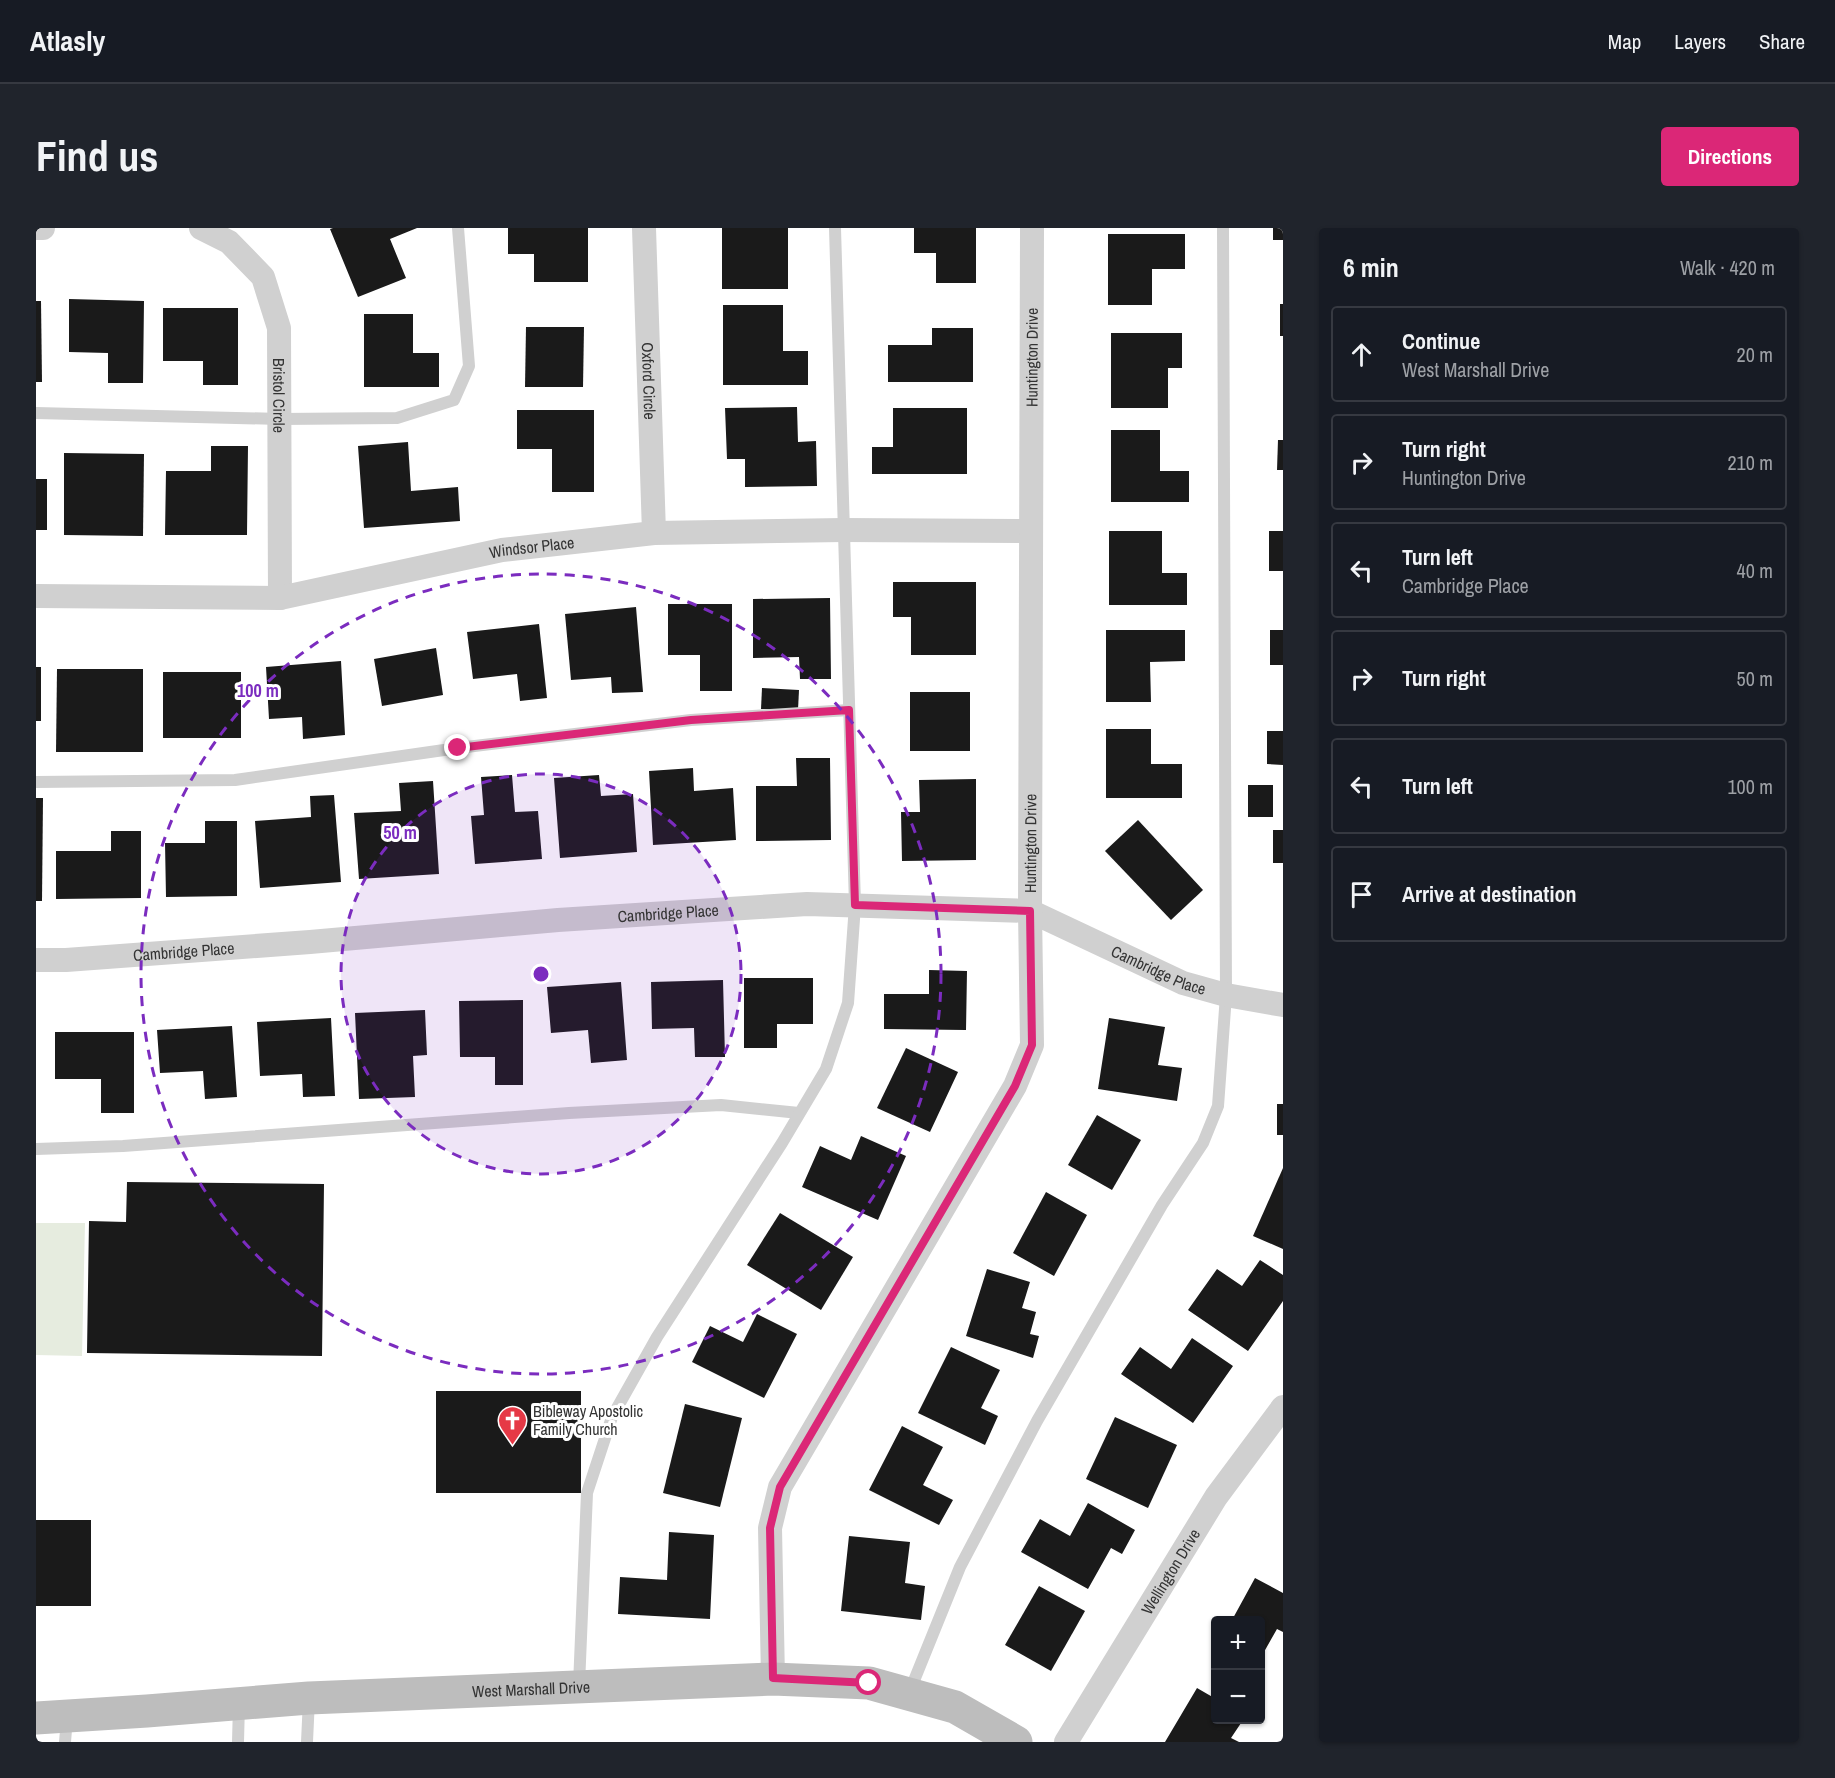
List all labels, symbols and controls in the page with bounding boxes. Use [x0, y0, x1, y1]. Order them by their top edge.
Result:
text: Atlasly [30, 22, 105, 60]
text: Map [1608, 27, 1641, 56]
text: Layers [1674, 27, 1726, 56]
text: Share [1759, 27, 1805, 56]
button: Directions [1661, 127, 1799, 186]
text: Find us [36, 128, 158, 184]
text: 6 min [1343, 250, 1399, 285]
text: Walk · 420 m [1680, 254, 1775, 281]
street label: Huntington Drive [1020, 308, 1043, 407]
text: Continue [1402, 326, 1480, 356]
icon: ahead [1345, 338, 1378, 371]
text: 20 m [1737, 341, 1773, 368]
street label: Oxford Circle [637, 342, 661, 420]
text: West Marshall Drive [1402, 356, 1549, 383]
street label: Bristol Circle [268, 358, 290, 433]
text: Turn right [1402, 434, 1486, 464]
icon: right [1345, 446, 1378, 479]
text: 210 m [1727, 449, 1773, 476]
text: Huntington Drive [1402, 464, 1526, 491]
street label: Windsor Place [487, 531, 575, 563]
text: Turn left [1402, 542, 1473, 572]
icon: left [1345, 554, 1378, 587]
text: 40 m [1737, 557, 1773, 584]
text: Cambridge Place [1402, 572, 1529, 599]
icon: right [1345, 662, 1378, 695]
text: Turn right [1402, 663, 1486, 693]
text: 50 m [1737, 665, 1773, 692]
text: 100 m [237, 678, 279, 703]
route end [444, 734, 470, 760]
icon: left [1345, 770, 1378, 803]
text: Turn left [1402, 771, 1473, 801]
text: 100 m [1727, 773, 1773, 800]
street label: Huntington Drive [1019, 794, 1041, 893]
text: 50 m [383, 820, 417, 845]
icon: arrive [1345, 878, 1378, 911]
text: Arrive at destination [1402, 879, 1576, 909]
street label: Cambridge Place [617, 899, 719, 927]
street label: Cambridge Place [132, 937, 235, 966]
street label: Cambridge Place [1108, 940, 1208, 1000]
centre of rings [531, 964, 551, 984]
place label: Bibleway Apostolic Family Church [533, 1400, 644, 1440]
church icon: Bibleway Apostolic Family Church [496, 1404, 528, 1446]
street label: Wellington Drive [1136, 1524, 1205, 1618]
map controls [1211, 1616, 1265, 1724]
button: + [1211, 1616, 1265, 1670]
route start [855, 1669, 881, 1695]
button: − [1211, 1670, 1265, 1724]
street label: West Marshall Drive [472, 1676, 590, 1702]

